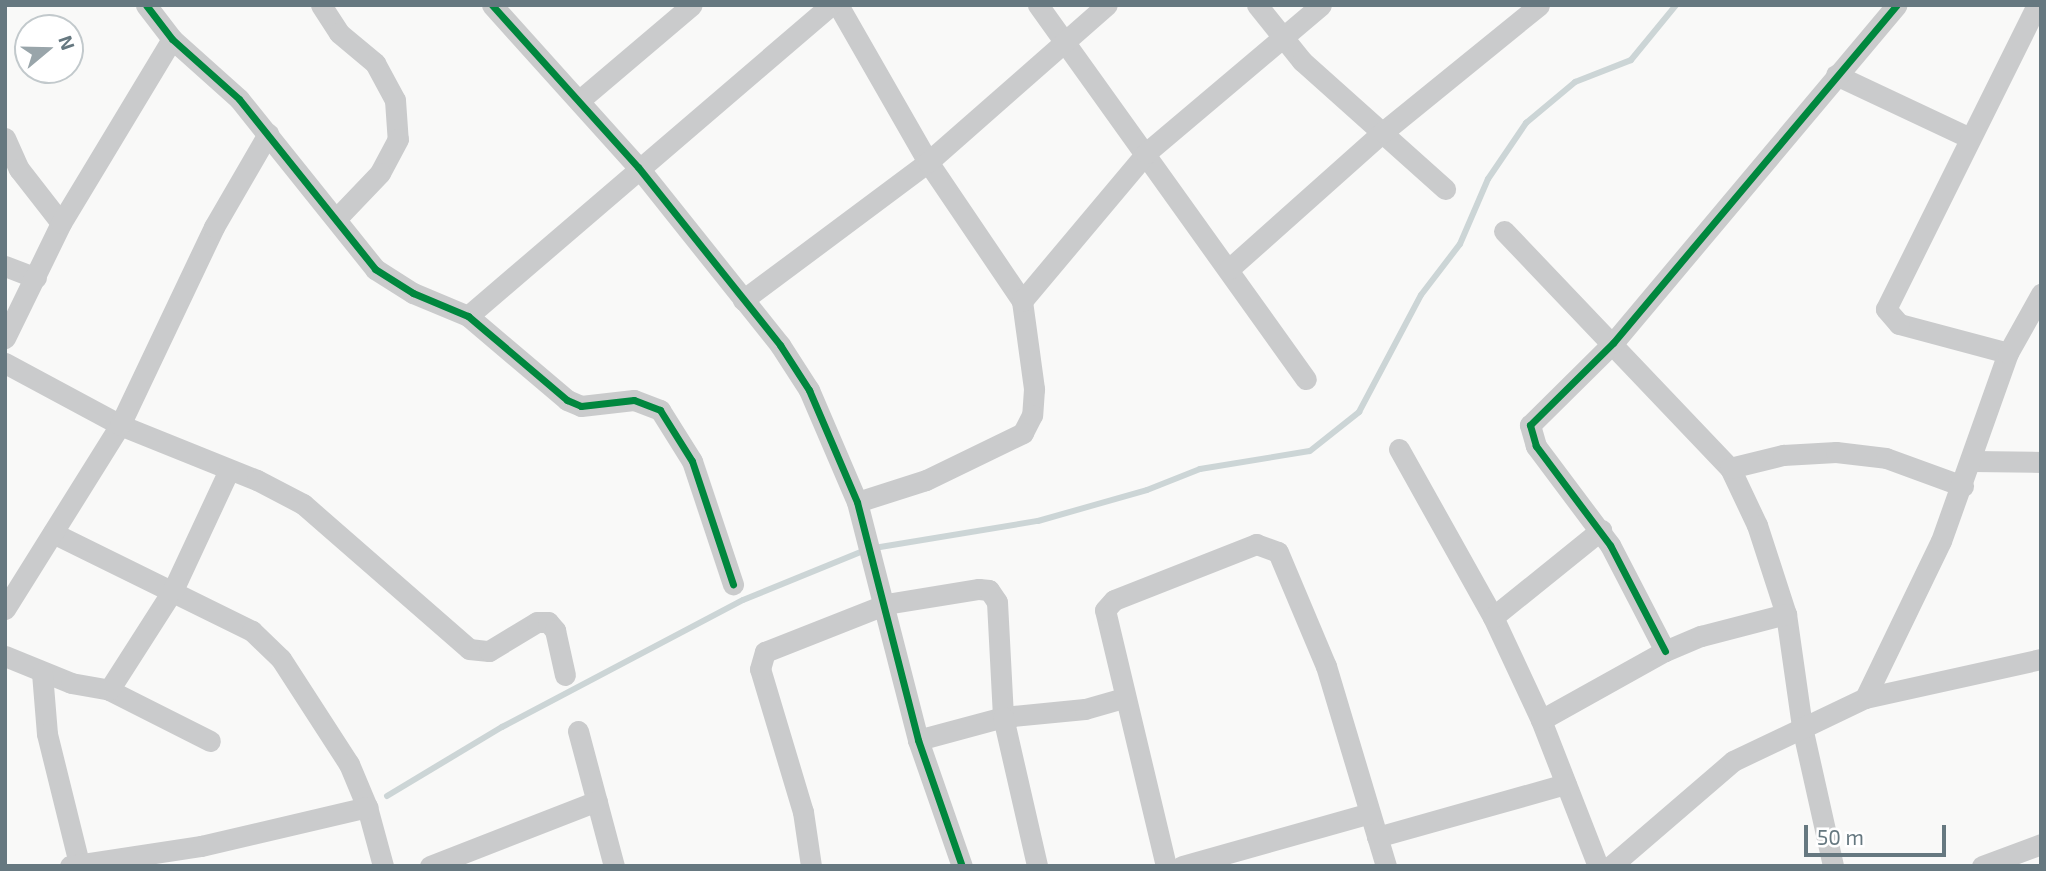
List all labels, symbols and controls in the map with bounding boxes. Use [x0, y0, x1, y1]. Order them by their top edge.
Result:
north arrow [14, 14, 84, 84]
text: N [54, 32, 81, 53]
scale bar [1808, 812, 1950, 856]
text: 50 m [1817, 824, 1864, 849]

